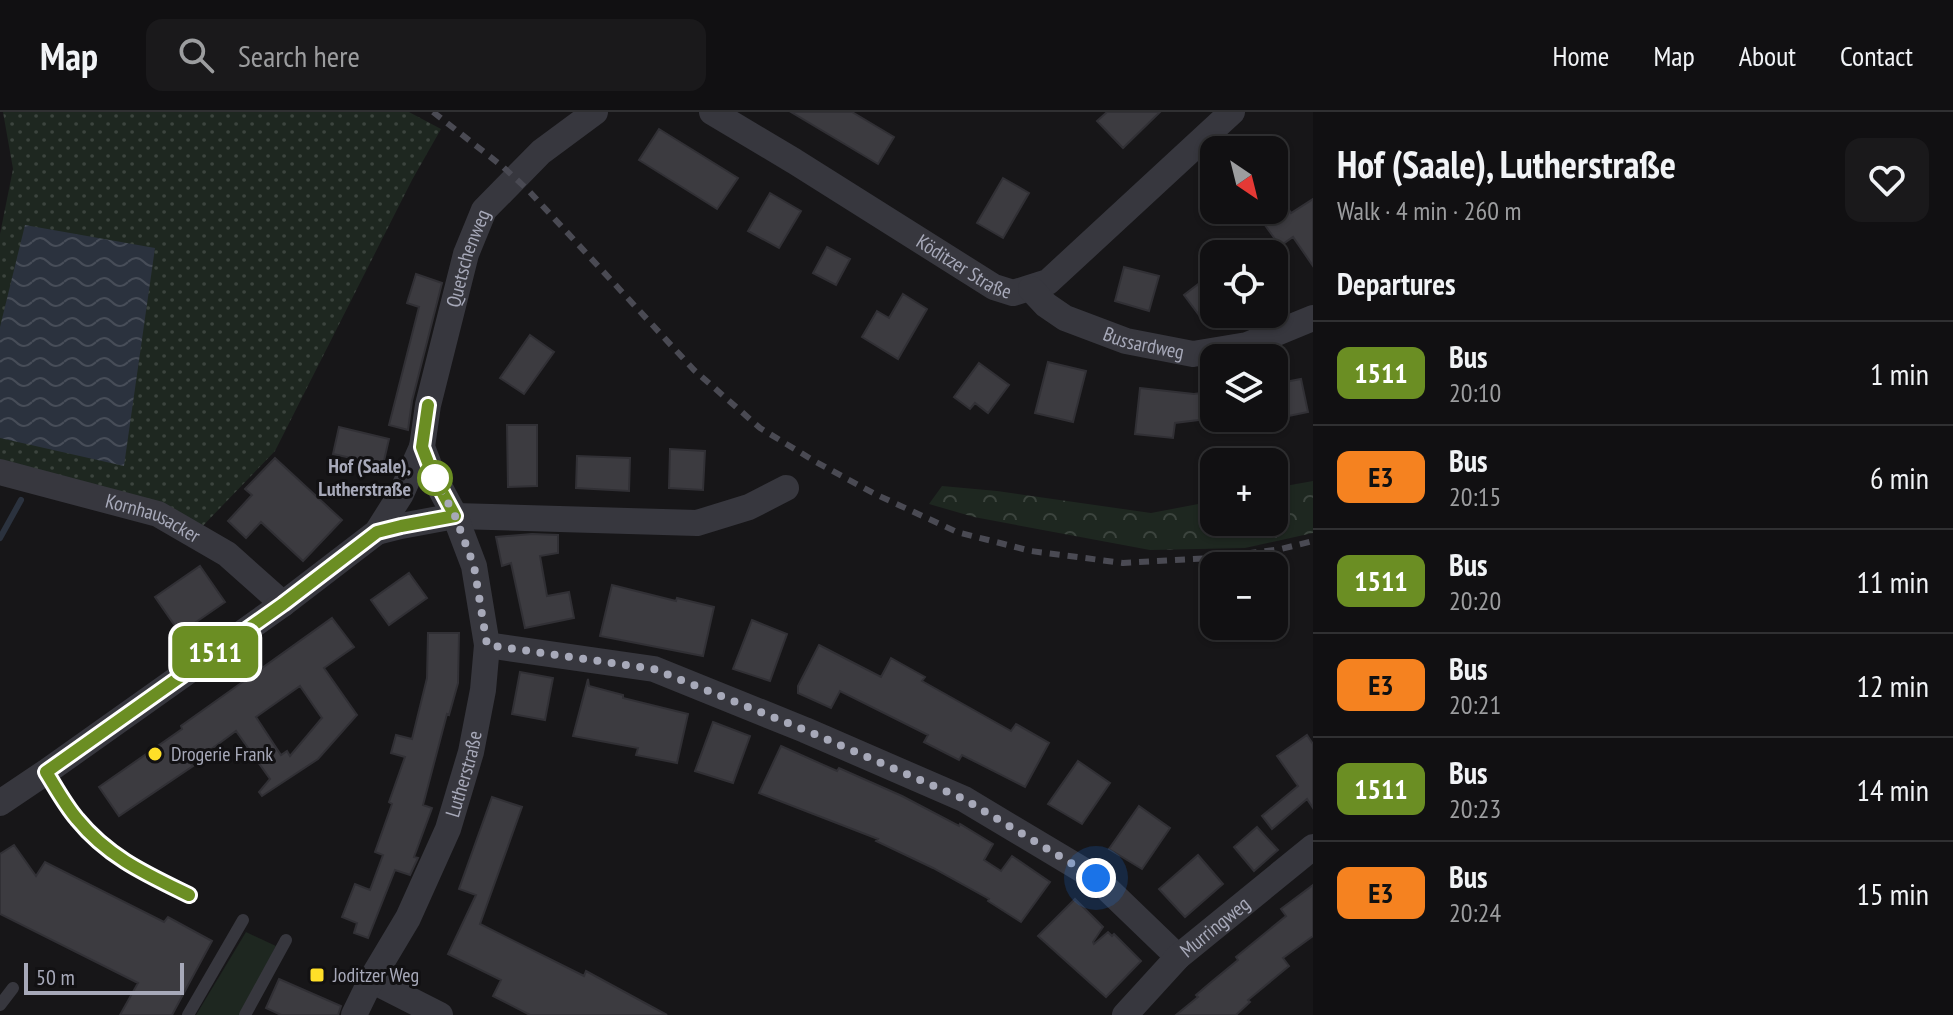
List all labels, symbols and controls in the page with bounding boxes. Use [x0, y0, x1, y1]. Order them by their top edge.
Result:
search box [146, 19, 706, 91]
text: Map [40, 31, 98, 80]
icon: search [174, 33, 218, 77]
text: Search here [238, 36, 360, 75]
text: Home [1553, 37, 1609, 74]
text: Map [1653, 37, 1695, 74]
text: About [1739, 37, 1796, 74]
text: Contact [1840, 37, 1913, 74]
north arrow [1200, 136, 1288, 224]
map controls [1200, 136, 1288, 640]
button: heart [1845, 138, 1929, 222]
text: Hof (Saale), Lutherstraße [1337, 139, 1676, 188]
text: Walk · 4 min · 260 m [1337, 194, 1521, 227]
street label: Quetschenweg [440, 205, 496, 310]
street label: Köditzer Straße [912, 228, 1015, 305]
button: locate [1200, 240, 1288, 328]
text: Departures [1337, 264, 1455, 303]
street label: Bussardweg [1100, 321, 1186, 365]
text: Bus [1449, 337, 1488, 376]
button: layers [1200, 344, 1288, 432]
text: 1511 [1354, 354, 1408, 391]
text: 1 min [1870, 354, 1929, 393]
text: 20:10 [1449, 376, 1501, 409]
text: Bus [1449, 441, 1488, 480]
button: + [1200, 448, 1288, 536]
place label: Hof (Saale), Lutherstraße [318, 453, 411, 502]
text: E3 [1368, 458, 1394, 495]
text: 6 min [1870, 458, 1929, 497]
marker: Hof (Saale), Lutherstraße [418, 461, 452, 495]
text: 20:15 [1449, 480, 1501, 513]
street label: Kornhausacker [103, 488, 206, 549]
text: Bus [1449, 545, 1488, 584]
button: − [1200, 552, 1288, 640]
text: 1511 [1354, 562, 1408, 599]
text: 11 min [1856, 562, 1929, 601]
text: 20:20 [1449, 584, 1501, 617]
line badge: 1511 [159, 626, 271, 678]
text: 1511 [188, 633, 242, 670]
text: Bus [1449, 649, 1488, 688]
text: E3 [1368, 666, 1394, 703]
text: 12 min [1856, 666, 1929, 705]
text: 20:21 [1449, 688, 1501, 721]
street label: Lutherstraße [439, 729, 488, 820]
place label: Drogerie Frank [171, 741, 273, 767]
marker: Drogerie Frank [146, 745, 164, 763]
text: Bus [1449, 753, 1488, 792]
text: 1511 [1354, 770, 1408, 807]
text: 14 min [1856, 770, 1929, 809]
text: 20:23 [1449, 792, 1501, 825]
text: Bus [1449, 857, 1488, 896]
your location [1076, 858, 1116, 898]
text: E3 [1368, 874, 1394, 911]
text: 15 min [1856, 874, 1929, 913]
street label: Murringweg [1175, 891, 1255, 963]
text: 20:24 [1449, 896, 1501, 929]
scale bar [24, 959, 184, 995]
place label: Joditzer Weg [332, 962, 419, 988]
text: 50 m [36, 963, 75, 991]
marker: Joditzer Weg [308, 966, 326, 984]

